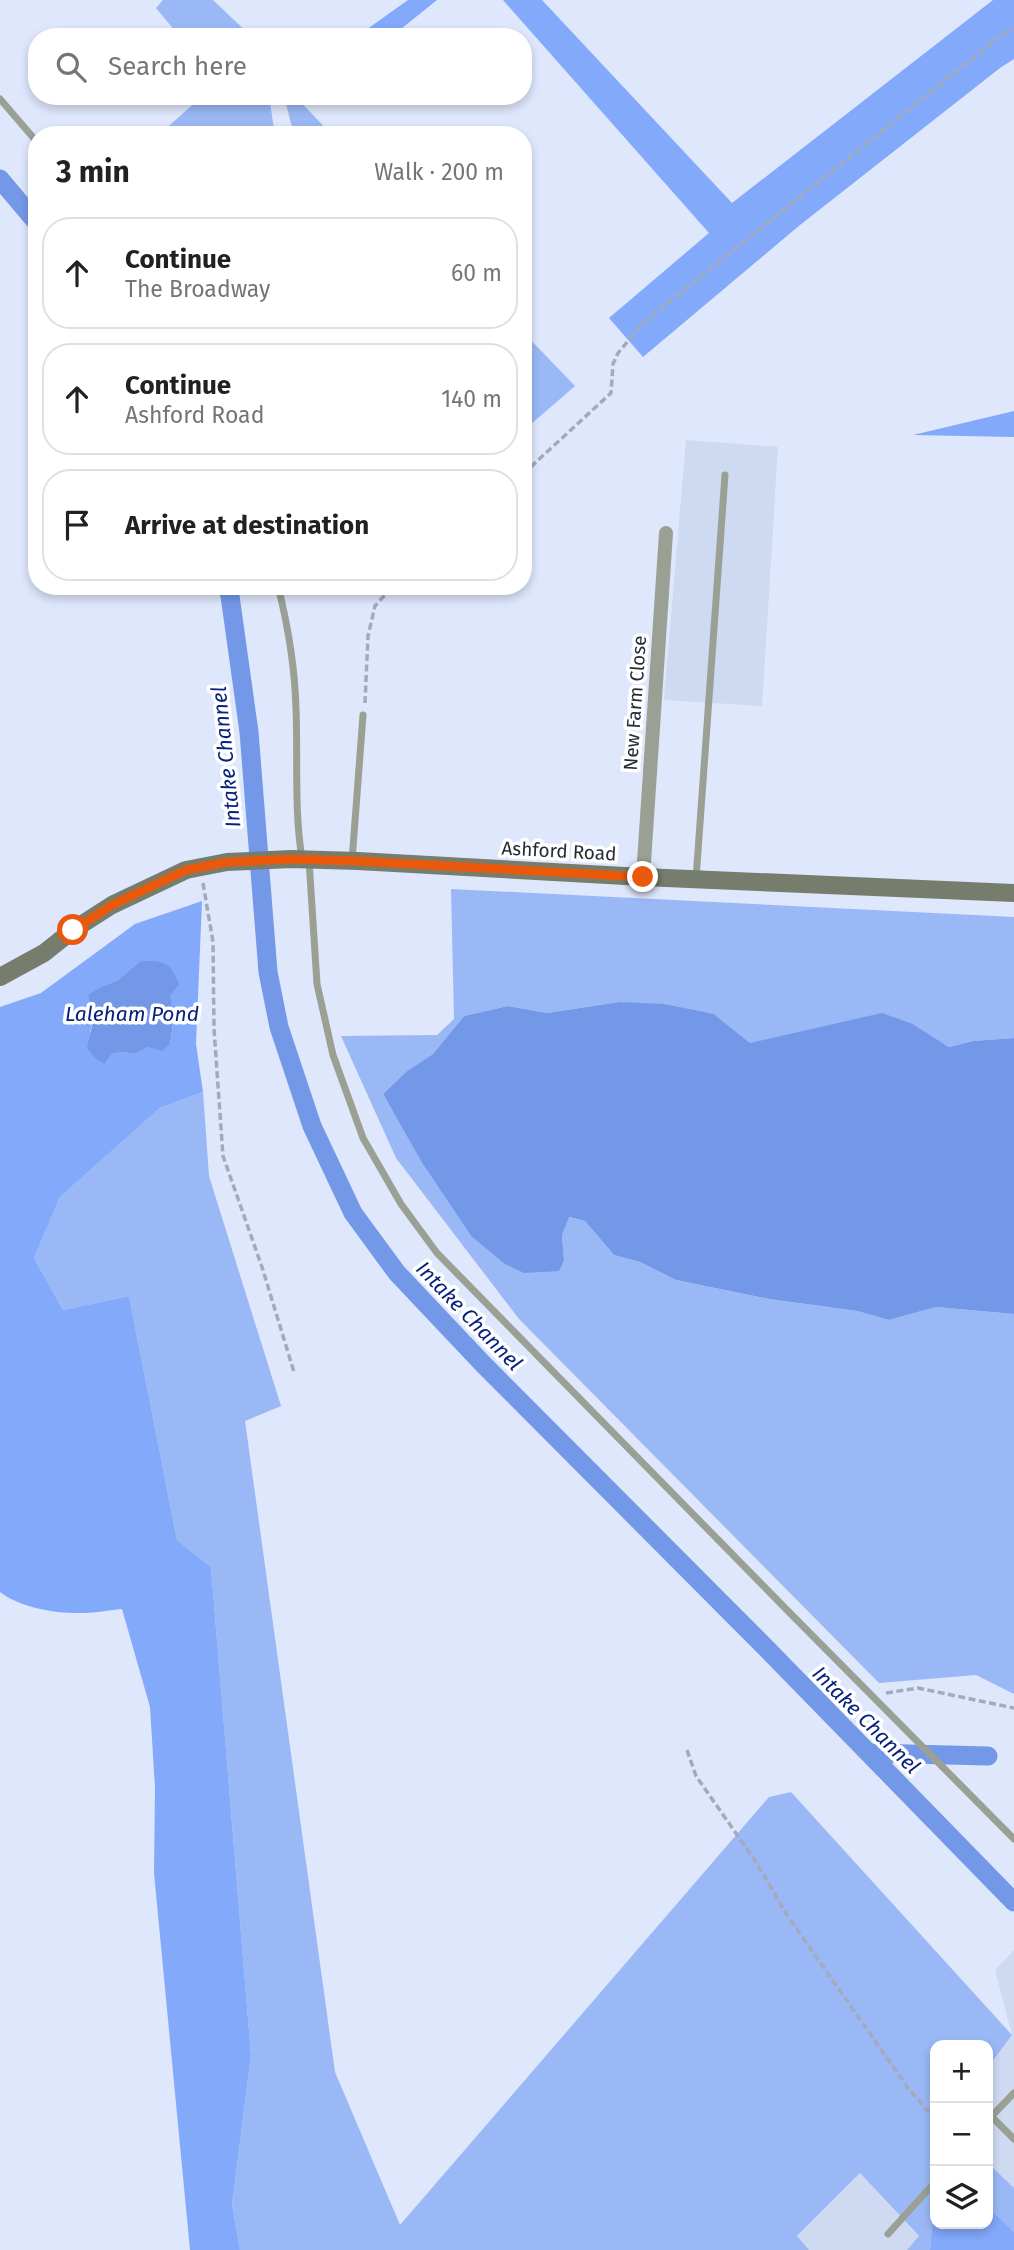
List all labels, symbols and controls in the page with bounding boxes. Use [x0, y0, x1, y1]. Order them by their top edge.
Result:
search box [28, 28, 532, 105]
icon: search [52, 48, 90, 86]
text: Search here [108, 51, 247, 82]
text: 3 min [56, 154, 130, 190]
text: Walk · 200 m [374, 158, 504, 186]
text: Continue [125, 244, 231, 275]
icon: ahead [58, 254, 96, 292]
text: 60 m [451, 259, 502, 287]
text: The Broadway [125, 275, 270, 303]
text: Continue [125, 370, 231, 401]
icon: ahead [58, 380, 96, 418]
text: 140 m [441, 385, 502, 413]
text: Ashford Road [125, 401, 264, 429]
icon: arrive [58, 506, 96, 544]
text: Arrive at destination [125, 510, 369, 541]
street label: New Farm Close [619, 635, 651, 771]
water label: Intake Channel [206, 685, 246, 829]
street label: Ashford Road [501, 837, 617, 865]
route end [627, 861, 658, 892]
route start [57, 914, 88, 945]
water label: Laleham Pond [65, 1001, 199, 1027]
water label: Intake Channel [410, 1256, 528, 1376]
water label: Intake Channel [807, 1661, 925, 1779]
map controls [930, 2040, 993, 2229]
button: + [930, 2040, 993, 2103]
button: − [930, 2103, 993, 2166]
button: layers [930, 2166, 993, 2229]

